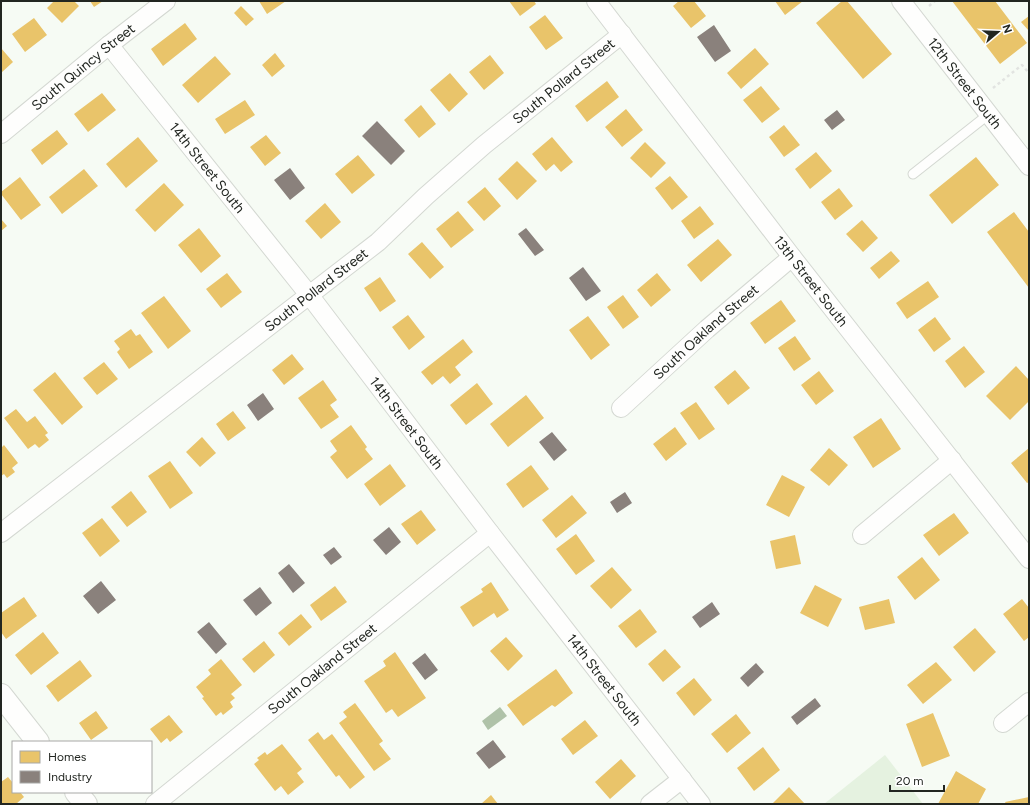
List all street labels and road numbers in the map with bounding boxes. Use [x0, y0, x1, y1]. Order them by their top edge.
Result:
street label: South Quincy Street [28, 20, 138, 114]
street label: 12th Street South [924, 34, 1005, 132]
street label: South Pollard Street [509, 35, 618, 127]
street label: 14th Street South [166, 119, 249, 217]
street label: 13th Street South [770, 232, 852, 330]
street label: South Pollard Street [261, 245, 371, 335]
street label: South Oakland Street [650, 281, 762, 383]
street label: 14th Street South [366, 373, 447, 473]
street label: South Oakland Street [264, 620, 380, 718]
street label: 14th Street South [563, 630, 645, 729]

